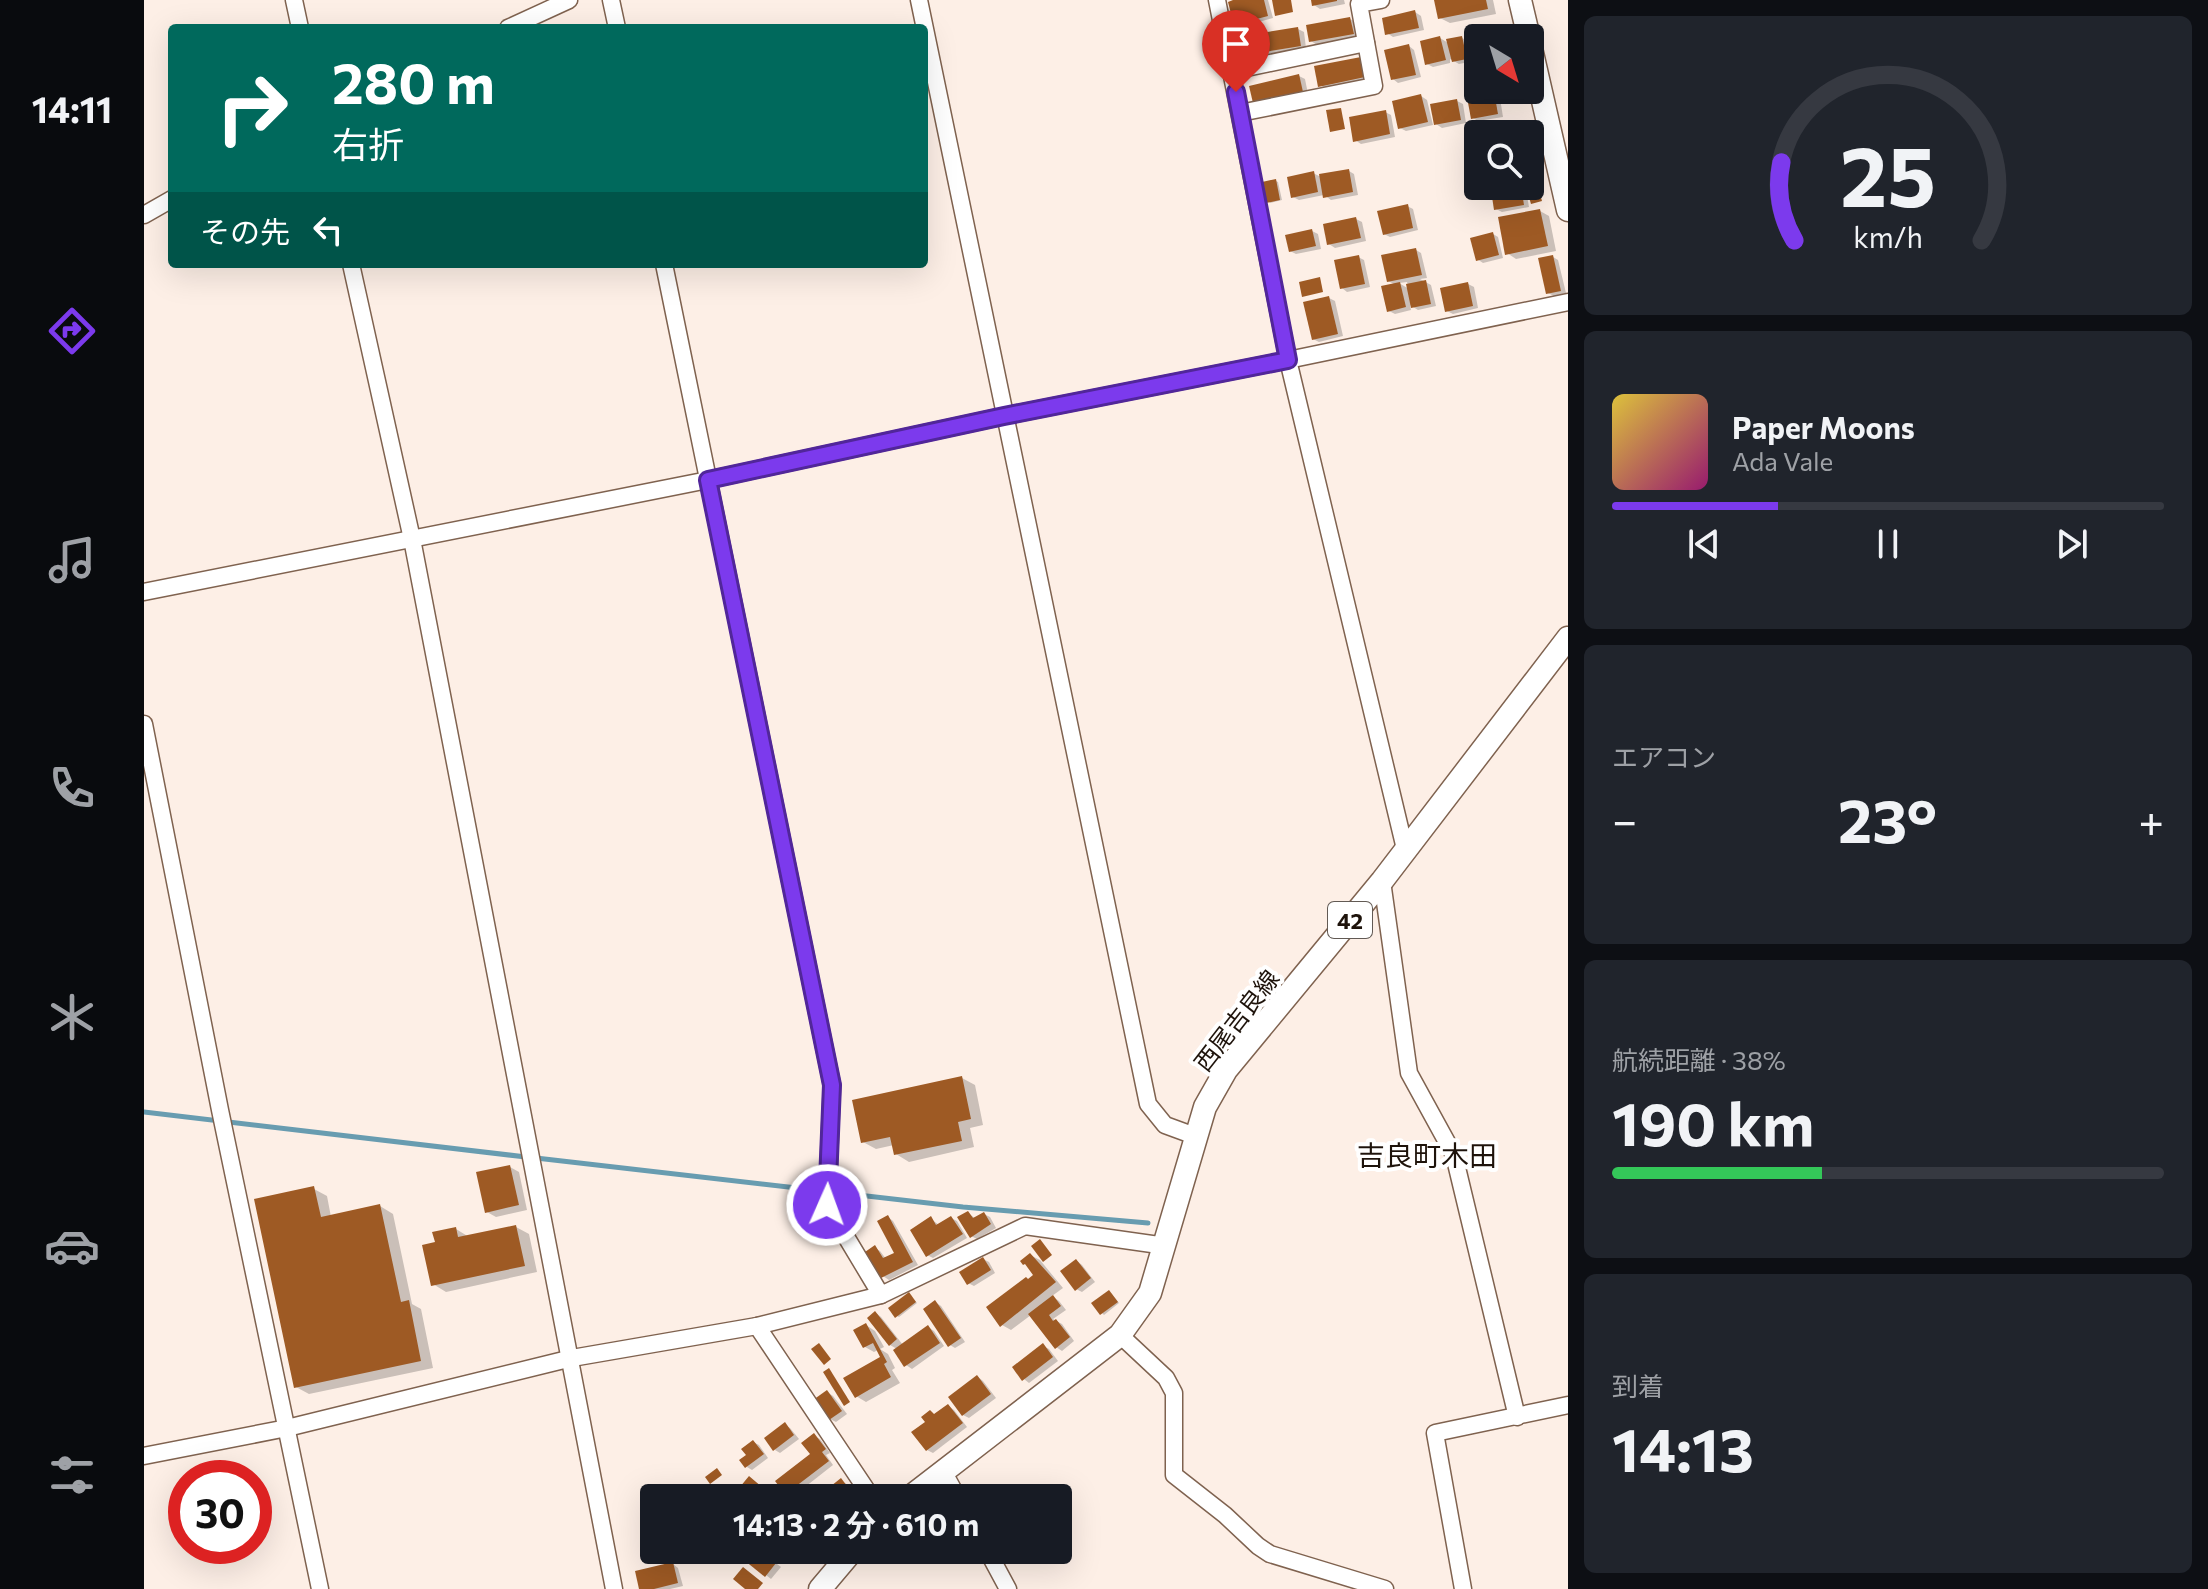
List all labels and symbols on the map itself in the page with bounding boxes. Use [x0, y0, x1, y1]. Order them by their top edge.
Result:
pin [1202, 10, 1270, 92]
north arrow [1464, 24, 1544, 104]
road number: 42 [1328, 902, 1372, 938]
street label: 西尾吉良線 [1188, 964, 1284, 1076]
district label: 吉良町木田 [1357, 1138, 1497, 1172]
position arrow [785, 1163, 869, 1247]
speed limit sign: 30 [168, 1460, 272, 1564]

